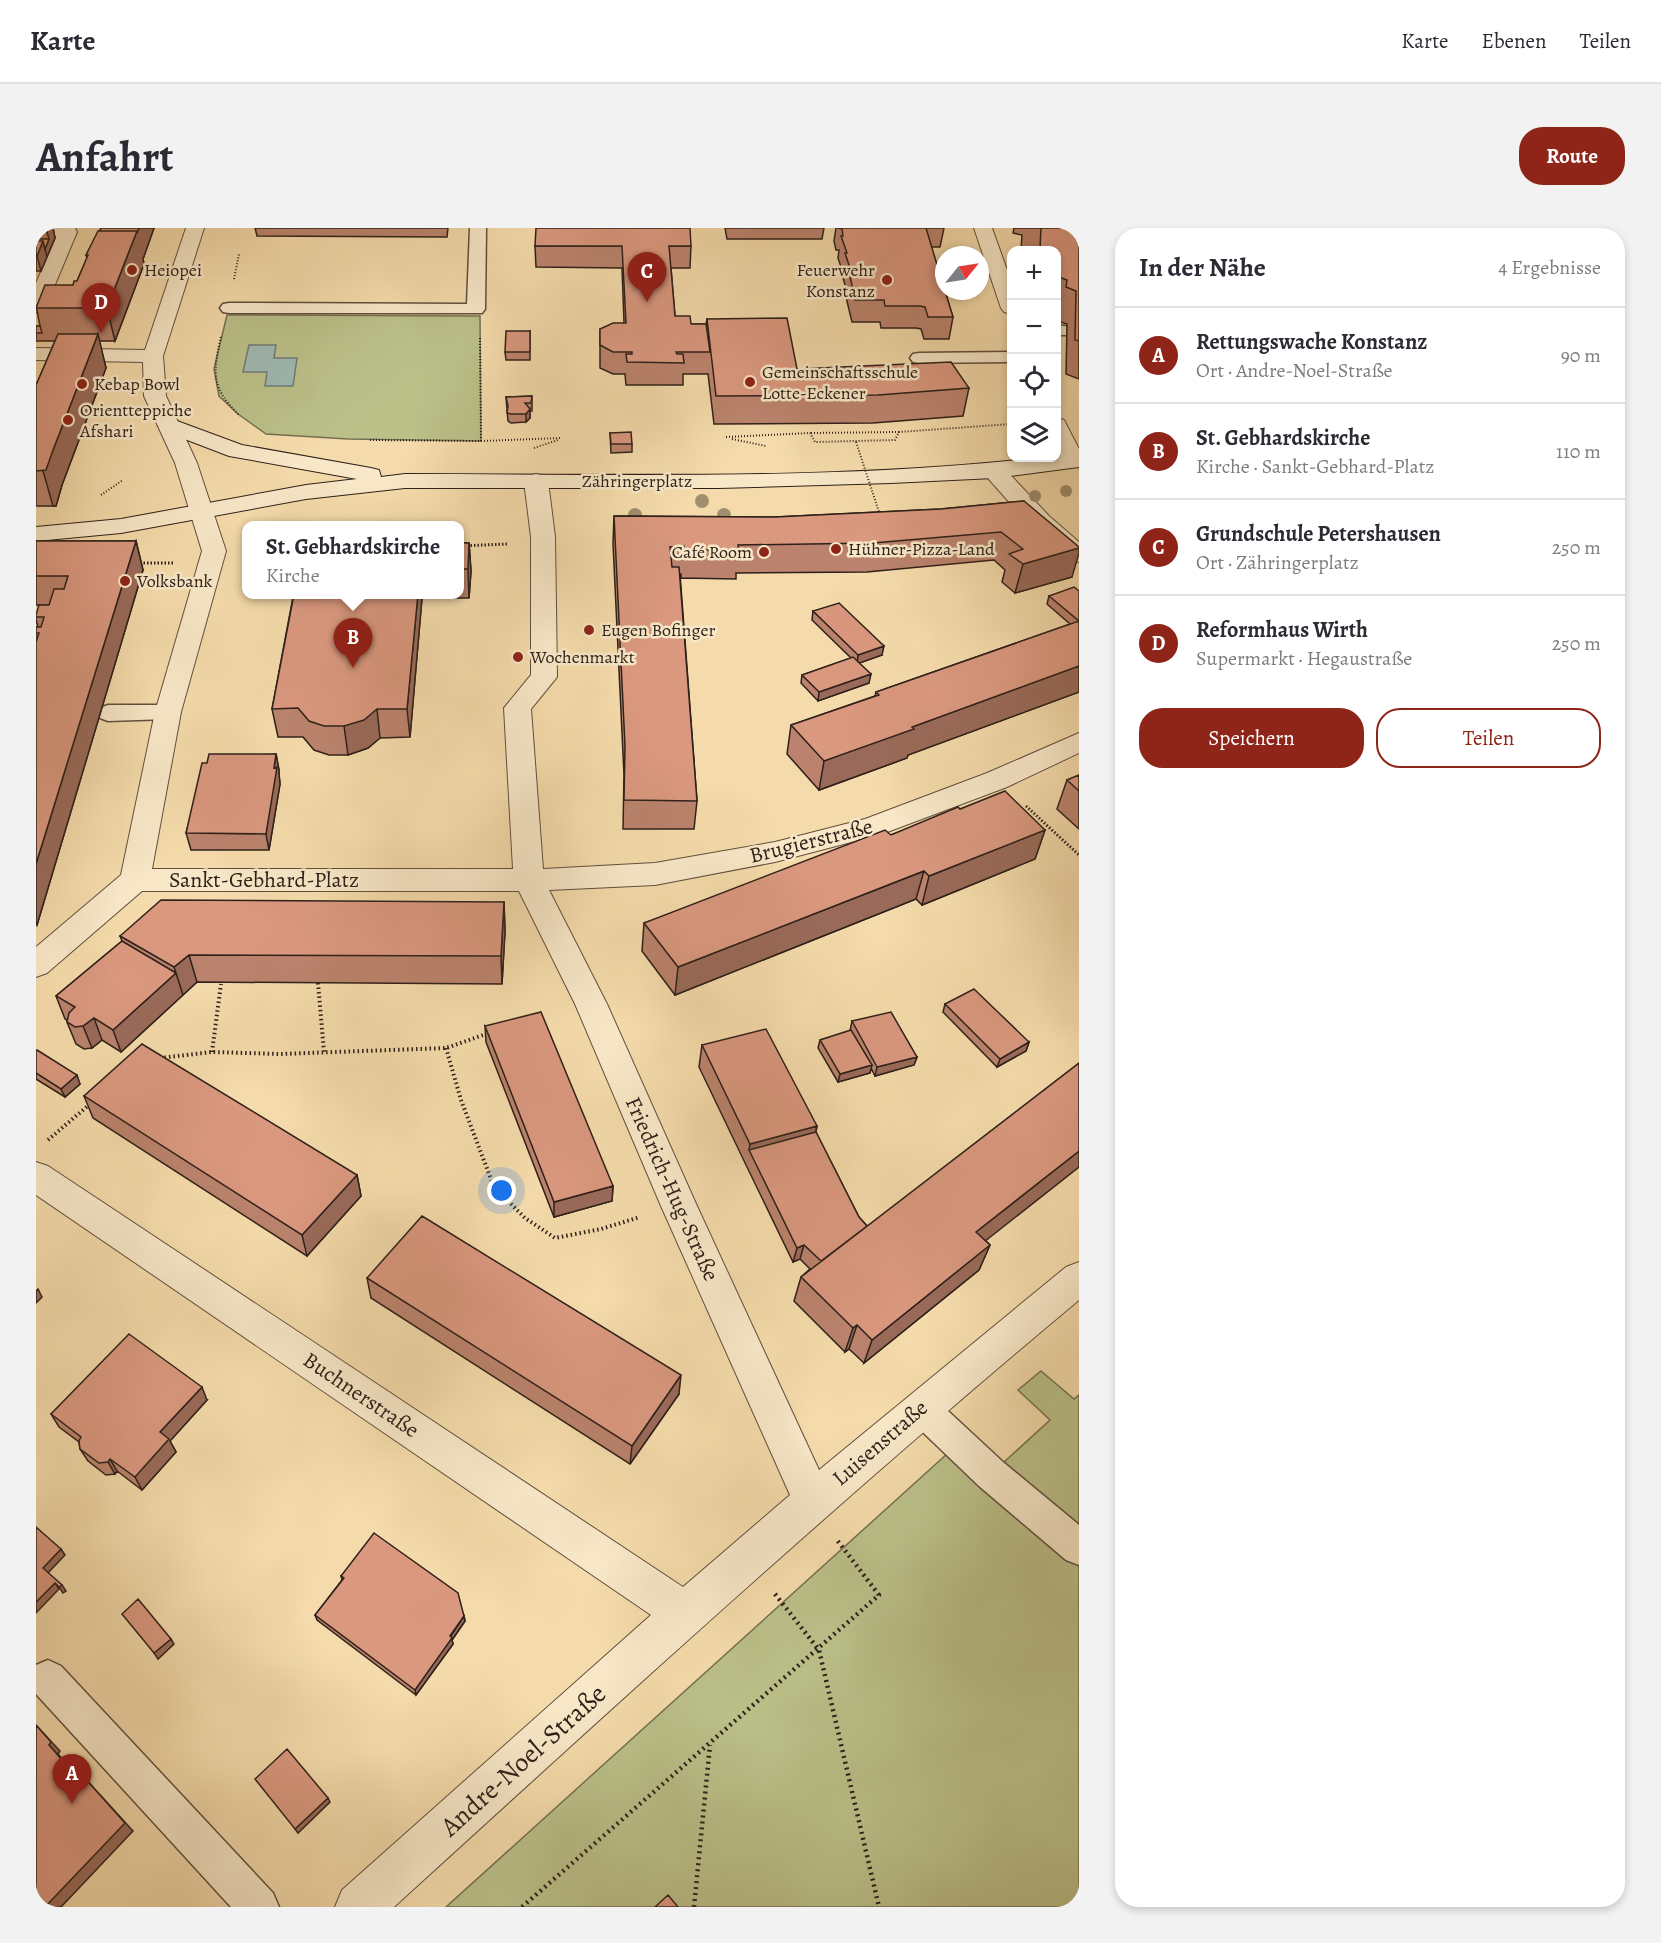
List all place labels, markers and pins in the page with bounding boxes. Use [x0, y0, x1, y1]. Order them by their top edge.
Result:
pin: C [628, 253, 666, 302]
place label: Heiopei [144, 258, 202, 282]
place label: Feuerwehr Konstanz [797, 258, 875, 303]
marker: Heiopei [125, 263, 139, 277]
marker: Feuerwehr Konstanz [880, 273, 894, 287]
pin: D [82, 284, 120, 333]
place label: Gemeinschaftsschule Lotte-Eckener [762, 360, 918, 405]
place label: Kebap Bowl [94, 372, 180, 396]
marker: Gemeinschaftsschule Lotte-Eckener [743, 375, 757, 389]
marker: Kebap Bowl [75, 377, 89, 391]
place label: Orientteppiche Afshari [79, 398, 192, 443]
marker: Orientteppiche Afshari [61, 413, 75, 427]
place label: Hühner-Pizza-Land [848, 537, 995, 561]
place label: Café Room [672, 540, 752, 564]
marker: Hühner-Pizza-Land [829, 542, 843, 556]
marker: Café Room [757, 545, 771, 559]
place label: Volksbank [136, 569, 213, 593]
marker: Volksbank [118, 574, 132, 588]
pin: B [334, 618, 372, 668]
place label: Eugen Bofinger [601, 618, 716, 642]
marker: Eugen Bofinger [582, 623, 596, 637]
place label: Wochenmarkt [529, 645, 635, 669]
marker: Wochenmarkt [511, 650, 525, 664]
pin: A [52, 1754, 92, 1804]

